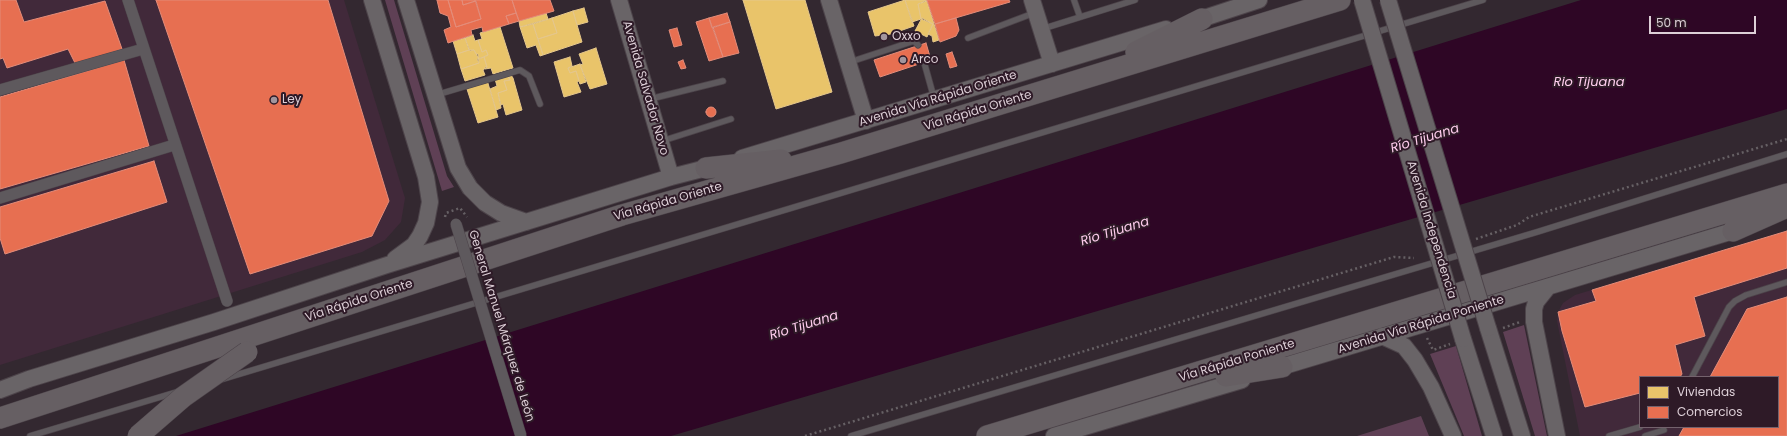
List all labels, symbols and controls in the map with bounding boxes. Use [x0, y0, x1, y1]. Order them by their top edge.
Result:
scale bar [1651, 8, 1758, 34]
text: 50 m [1656, 14, 1687, 31]
street label: Avenida Salvador Novo [619, 19, 671, 157]
place label: Oxxo [892, 30, 921, 44]
marker: Oxxo [879, 32, 889, 42]
place label: Arco [911, 53, 939, 67]
marker: Arco [898, 55, 908, 65]
street label: Avenida Vía Rápida Oriente [857, 68, 1019, 130]
water label: Rio Tijuana [1554, 75, 1624, 91]
street label: Vía Rápida Oriente [922, 88, 1034, 134]
place label: Ley [282, 93, 301, 107]
marker: Ley [269, 95, 279, 105]
water label: Río Tijuana [1389, 121, 1461, 157]
street label: Avenida Independencia [1403, 159, 1459, 301]
street label: Vía Rápida Oriente [612, 180, 724, 224]
water label: Río Tijuana [1079, 214, 1151, 250]
street label: General Manuel Márquez de León [465, 228, 537, 424]
street label: Vía Rápida Oriente [303, 277, 415, 325]
street label: Avenida Vía Rápida Poniente [1336, 293, 1506, 357]
water label: Río Tijuana [768, 308, 840, 344]
street label: Vía Rápida Poniente [1177, 337, 1297, 385]
legend [1639, 376, 1779, 428]
text: Viviendas [1677, 383, 1735, 400]
text: Comercios [1677, 403, 1742, 420]

